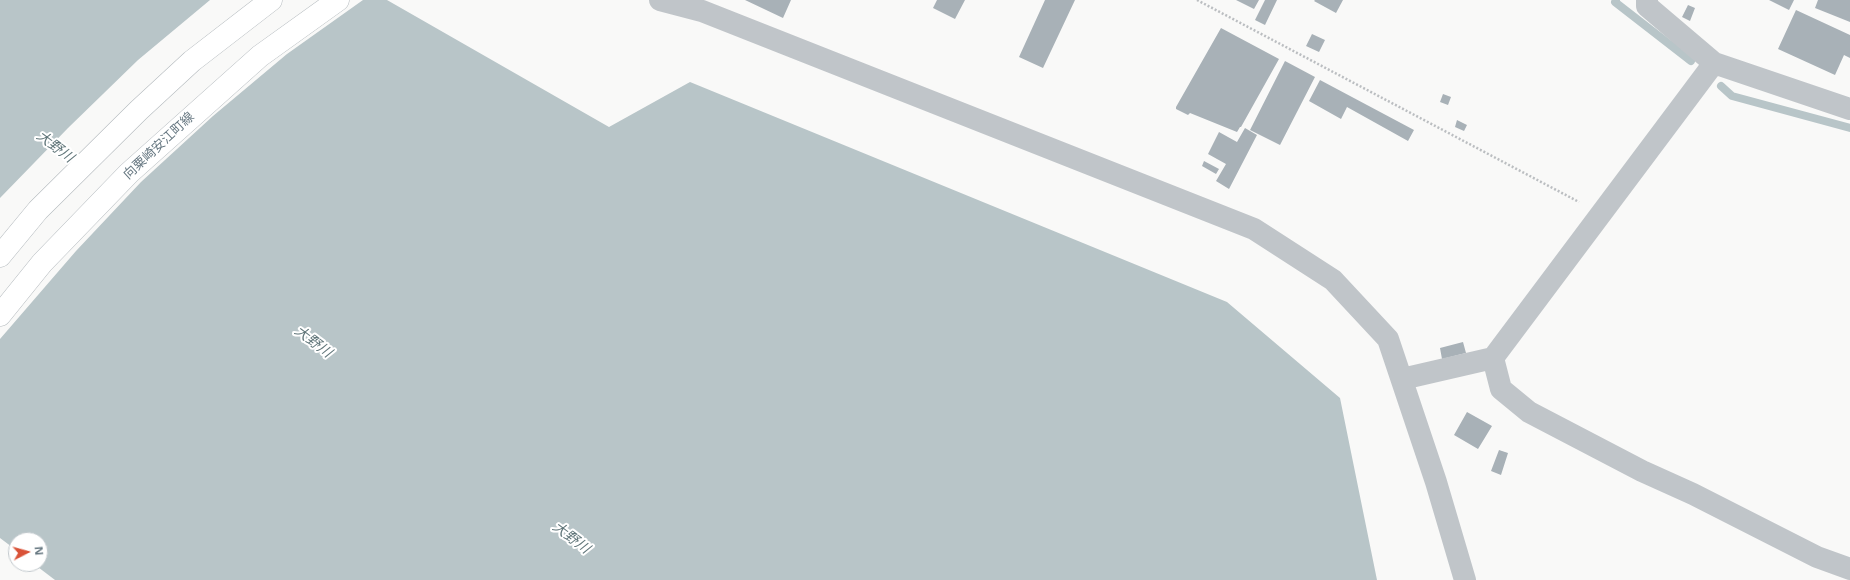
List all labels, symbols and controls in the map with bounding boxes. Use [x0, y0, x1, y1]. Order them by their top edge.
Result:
street label: 向粟崎安江町線 [120, 109, 198, 183]
water label: 大野川 [33, 128, 77, 166]
water label: 大野川 [291, 323, 335, 361]
water label: 大野川 [549, 519, 593, 557]
north arrow [8, 532, 48, 572]
text: N [32, 546, 47, 556]

